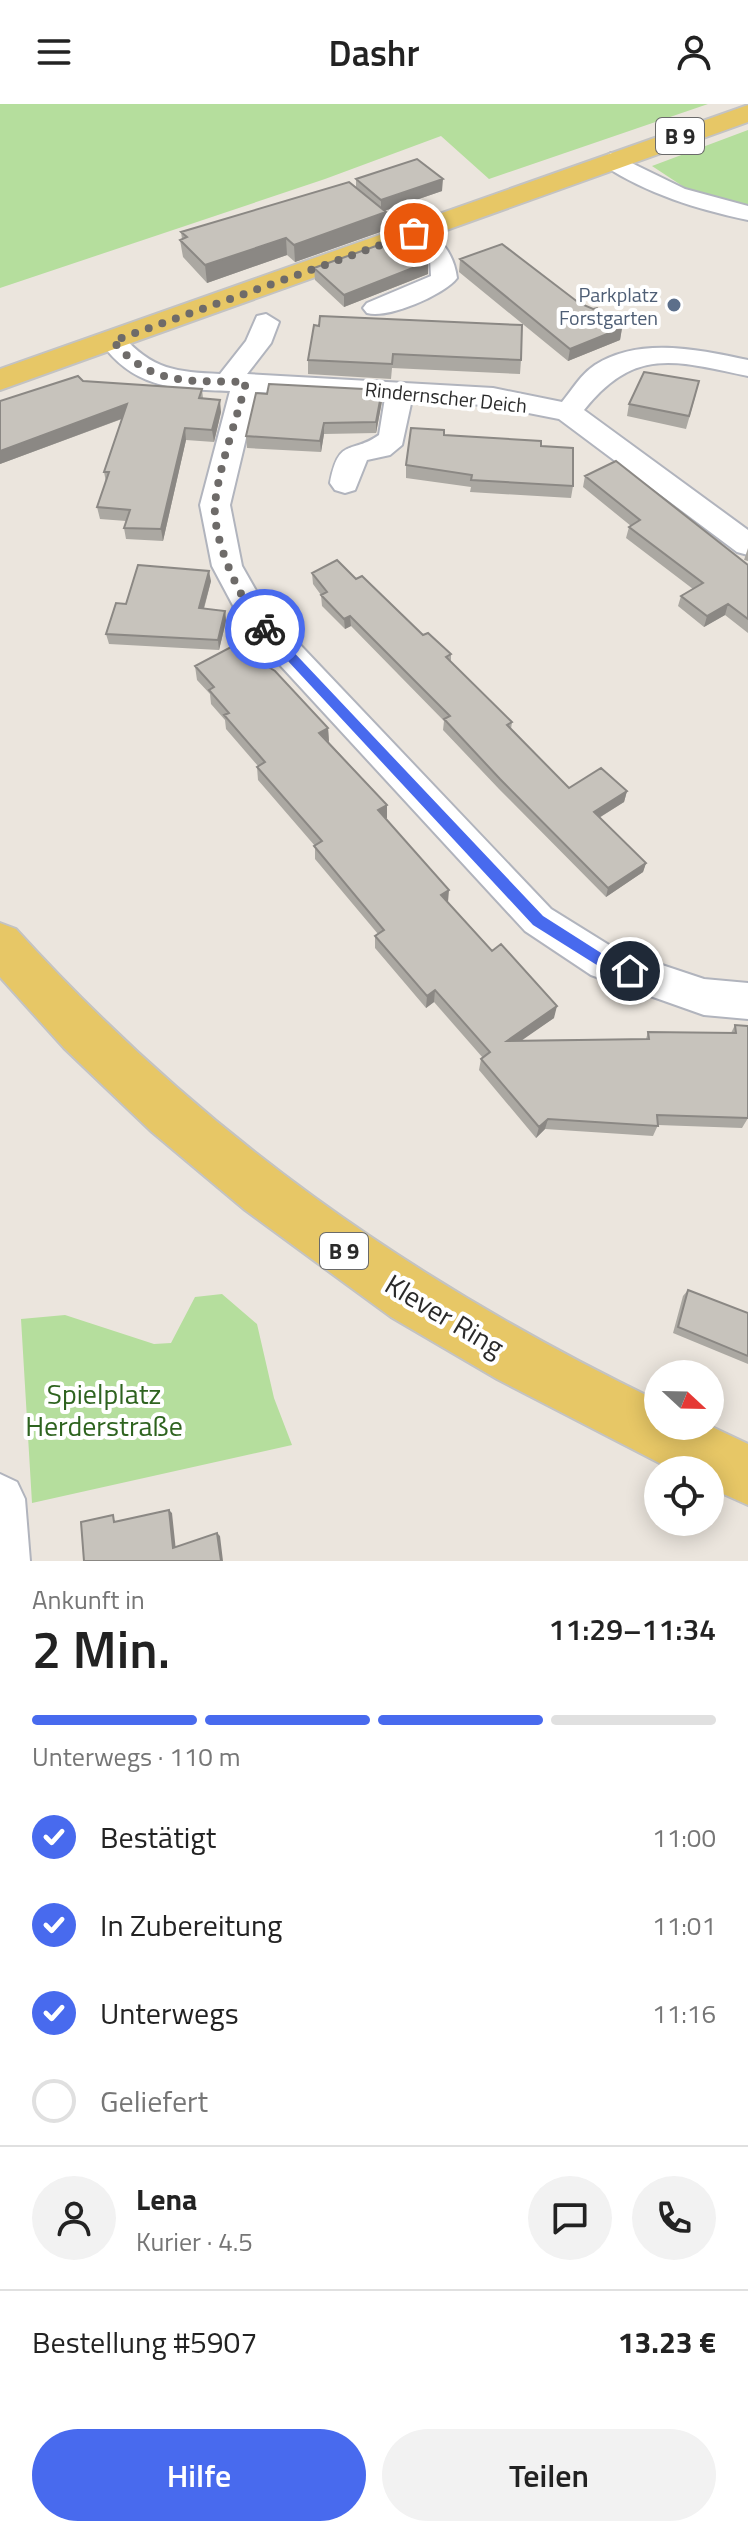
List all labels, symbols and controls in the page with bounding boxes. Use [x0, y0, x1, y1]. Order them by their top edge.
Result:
text: Dashr [329, 25, 419, 80]
icon: menu [32, 30, 76, 74]
icon: person [672, 30, 716, 74]
road number: B 9 [656, 118, 704, 154]
pin [380, 199, 448, 267]
icon: bag [392, 211, 436, 255]
place label: Parkplatz Forstgarten [559, 279, 658, 333]
marker: Parkplatz Forstgarten [665, 296, 683, 314]
street label: Rindernscher Deich [363, 373, 529, 421]
courier [225, 589, 305, 669]
icon: bike [243, 607, 287, 651]
pin [596, 937, 664, 1005]
icon: home [608, 949, 652, 993]
road number: B 9 [320, 1233, 368, 1269]
street label: Klever Ring [377, 1262, 513, 1368]
north arrow [644, 1360, 724, 1440]
map controls [644, 1360, 724, 1536]
park label: Spielplatz Herderstraße [25, 1372, 183, 1447]
button: locate [644, 1456, 724, 1536]
text: Ankunft in [32, 1580, 145, 1619]
text: 11:29–11:34 [549, 1606, 716, 1652]
text: 2 Min. [32, 1609, 170, 1688]
text: Unterwegs · 110 m [32, 1737, 240, 1776]
text: Bestätigt [100, 1814, 216, 1860]
icon: check [32, 1815, 76, 1859]
text: 11:00 [652, 1818, 716, 1857]
text: In Zubereitung [100, 1902, 283, 1948]
icon: check [32, 1903, 76, 1947]
text: 11:01 [652, 1906, 716, 1945]
text: Unterwegs [100, 1990, 239, 2036]
icon: check [32, 1991, 76, 2035]
text: 11:16 [652, 1994, 716, 2033]
text: Geliefert [100, 2078, 208, 2124]
button: person [32, 2176, 116, 2260]
text: Lena [136, 2176, 197, 2222]
button: chat [528, 2176, 612, 2260]
button: phone [632, 2176, 716, 2260]
text: Kurier · 4.5 [136, 2222, 253, 2261]
text: Bestellung #5907 [32, 2319, 257, 2365]
text: 13.23 € [618, 2319, 716, 2365]
button: Hilfe [32, 2429, 366, 2521]
button: Teilen [382, 2429, 716, 2521]

